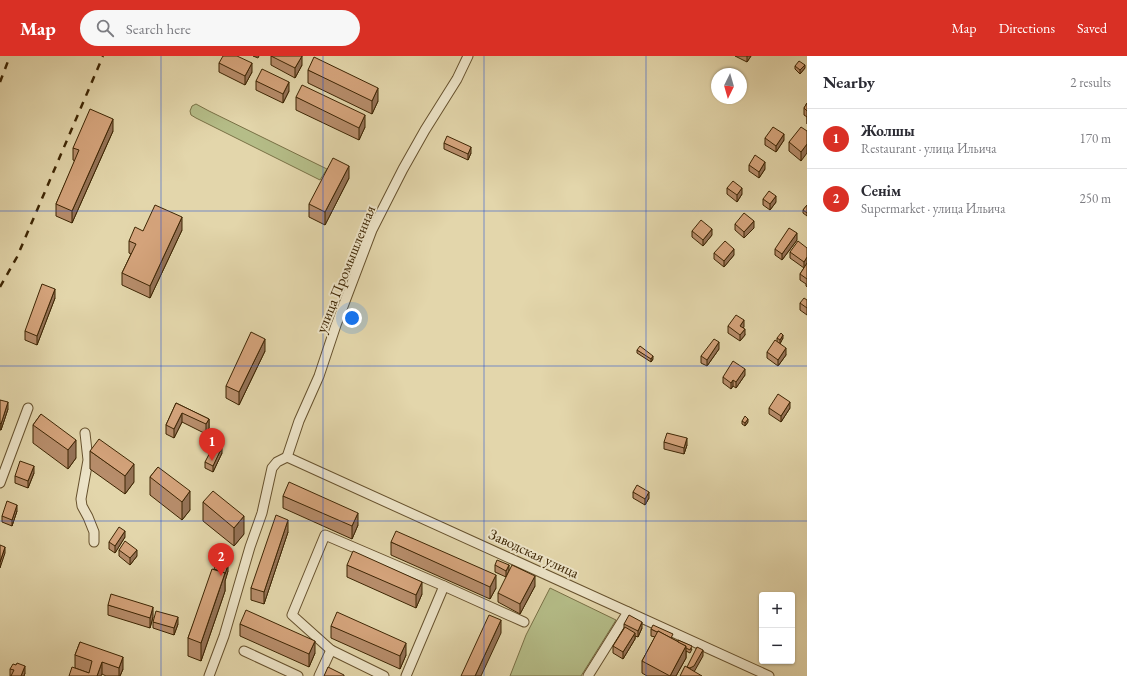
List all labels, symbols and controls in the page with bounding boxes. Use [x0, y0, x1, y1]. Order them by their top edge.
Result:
search box [80, 10, 360, 46]
text: Map [20, 16, 56, 41]
icon: search [94, 17, 116, 39]
text: Search here [126, 19, 191, 38]
text: Map [951, 19, 977, 37]
text: Directions [999, 19, 1055, 37]
text: Saved [1077, 19, 1107, 37]
north arrow [711, 68, 747, 104]
text: Nearby [823, 71, 875, 93]
text: 2 results [1070, 74, 1111, 91]
text: Жолшы [861, 121, 915, 140]
text: 1 [833, 130, 839, 147]
text: 170 m [1080, 130, 1111, 147]
text: Restaurant · улица Ильича [861, 140, 997, 157]
text: Сенiм [861, 181, 901, 200]
text: 2 [833, 190, 839, 207]
text: 250 m [1080, 190, 1111, 207]
text: Supermarket · улица Ильича [861, 200, 1005, 217]
street label: улица Промышленная [311, 202, 379, 336]
your location [342, 308, 362, 328]
pin: 1 [199, 428, 225, 461]
street label: Заводская улица [486, 524, 582, 582]
pin: 2 [208, 543, 234, 576]
map controls [759, 592, 795, 664]
button: + [759, 592, 795, 628]
button: − [759, 628, 795, 664]

